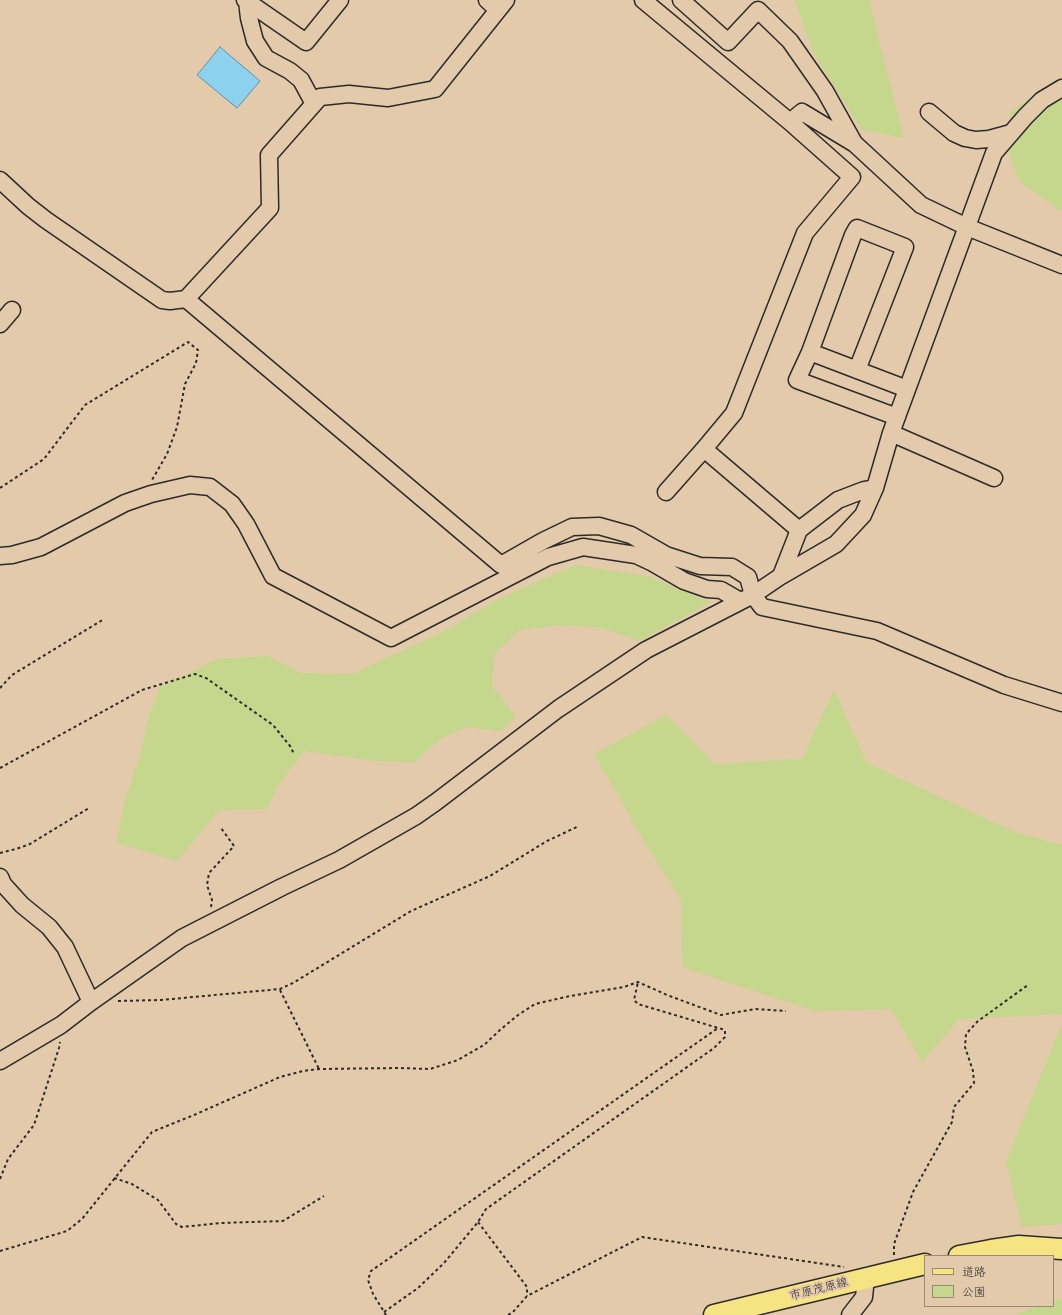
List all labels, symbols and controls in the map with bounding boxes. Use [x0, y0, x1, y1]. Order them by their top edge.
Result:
legend [924, 1255, 1054, 1307]
text: 道路 [962, 1264, 986, 1281]
street label: 市原茂原線 [788, 1276, 850, 1304]
text: 公園 [962, 1284, 986, 1301]

